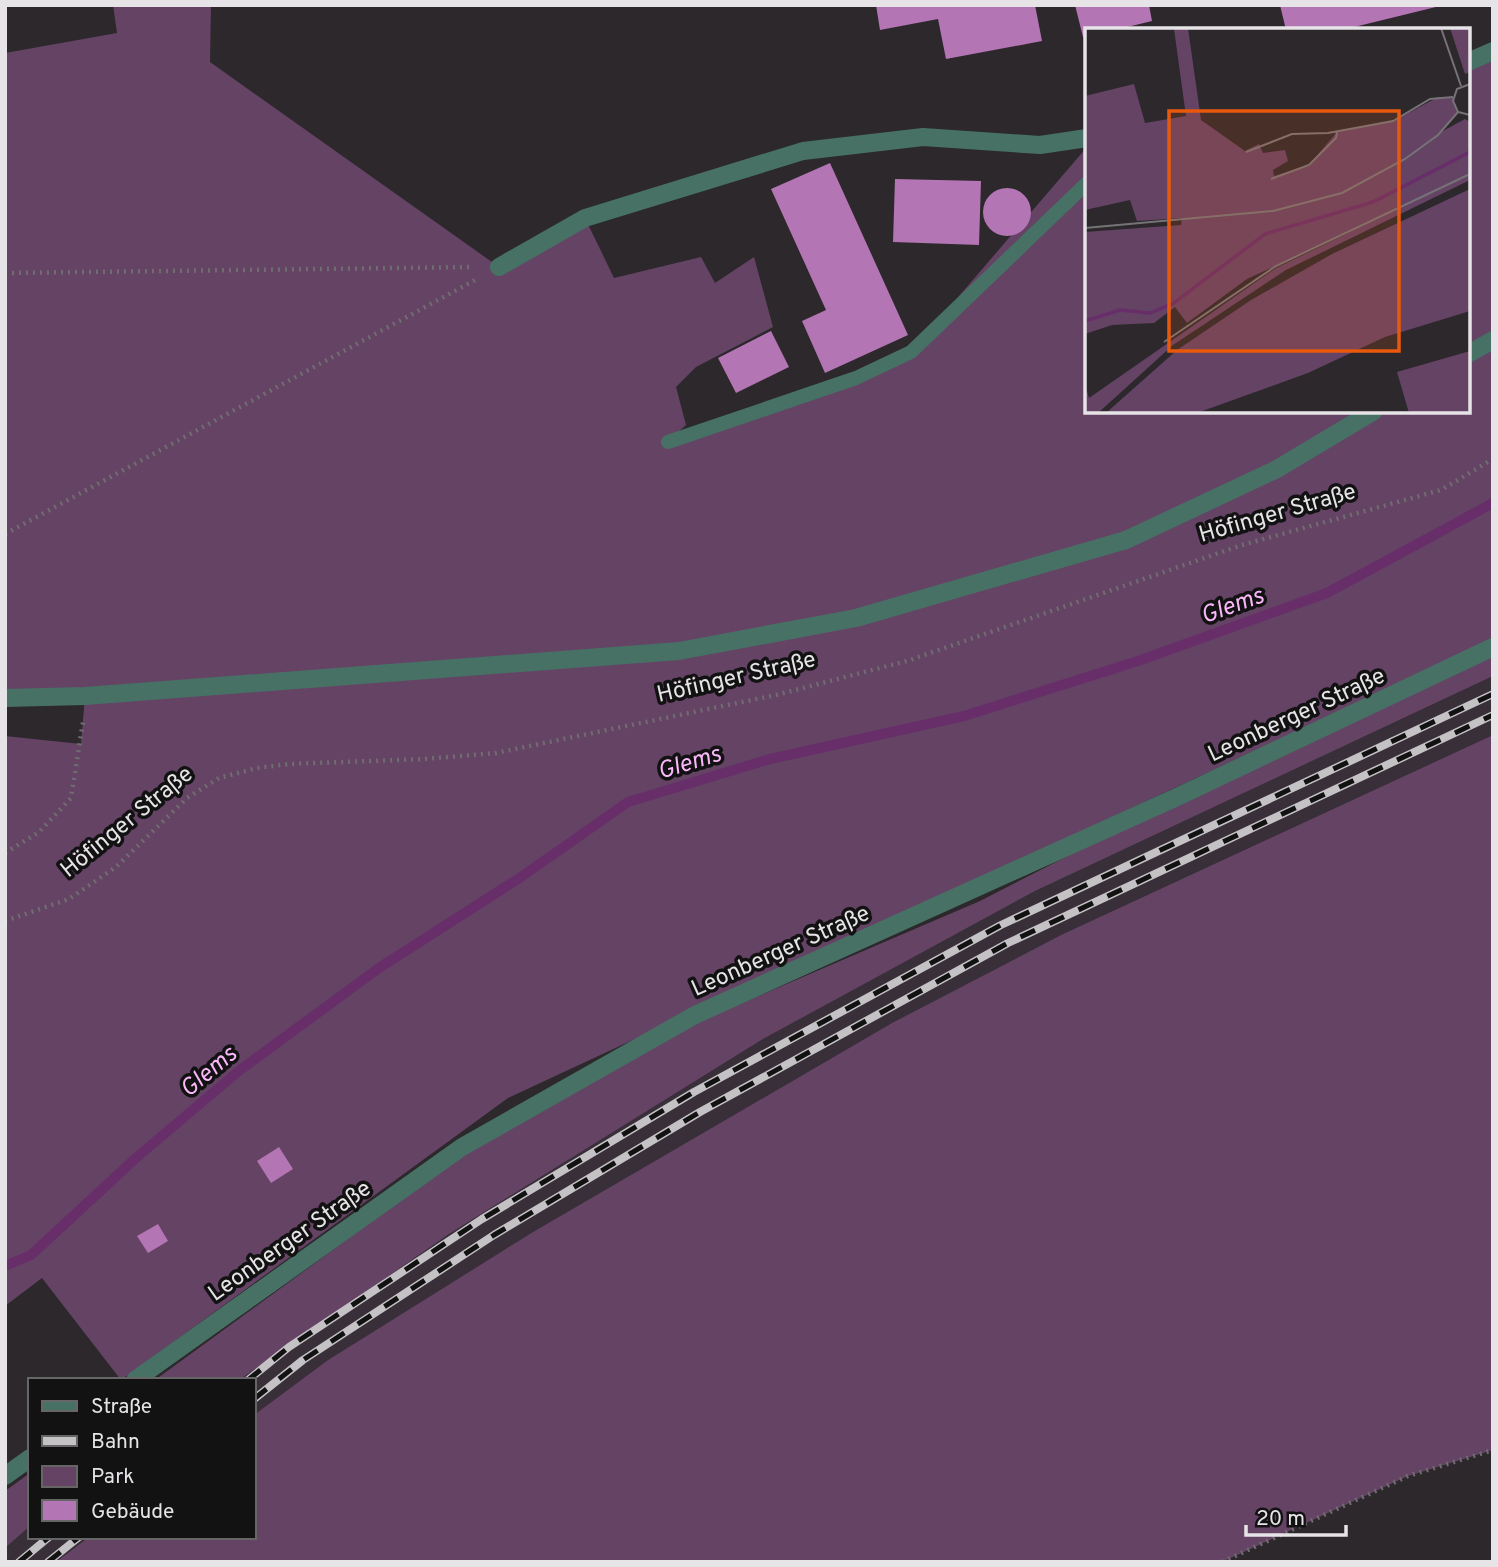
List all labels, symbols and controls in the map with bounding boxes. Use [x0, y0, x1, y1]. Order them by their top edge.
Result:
inset map [1085, 28, 1470, 413]
street label: Höfinger Straße [1196, 478, 1360, 551]
water label: Glems [1197, 581, 1269, 632]
street label: Höfinger Straße [654, 646, 819, 711]
street label: Leonberger Straße [1204, 662, 1390, 770]
water label: Glems [654, 740, 726, 788]
street label: Höfinger Straße [55, 761, 200, 885]
street label: Leonberger Straße [687, 900, 875, 1005]
water label: Glems [175, 1039, 245, 1105]
street label: Leonberger Straße [203, 1175, 378, 1309]
legend [28, 1378, 256, 1539]
text: Straße [91, 1394, 152, 1421]
text: Bahn [91, 1429, 140, 1456]
text: Park [91, 1464, 134, 1491]
scale bar [1246, 1494, 1346, 1538]
text: Gebäude [91, 1499, 174, 1526]
text: 20 m [1256, 1506, 1305, 1533]

